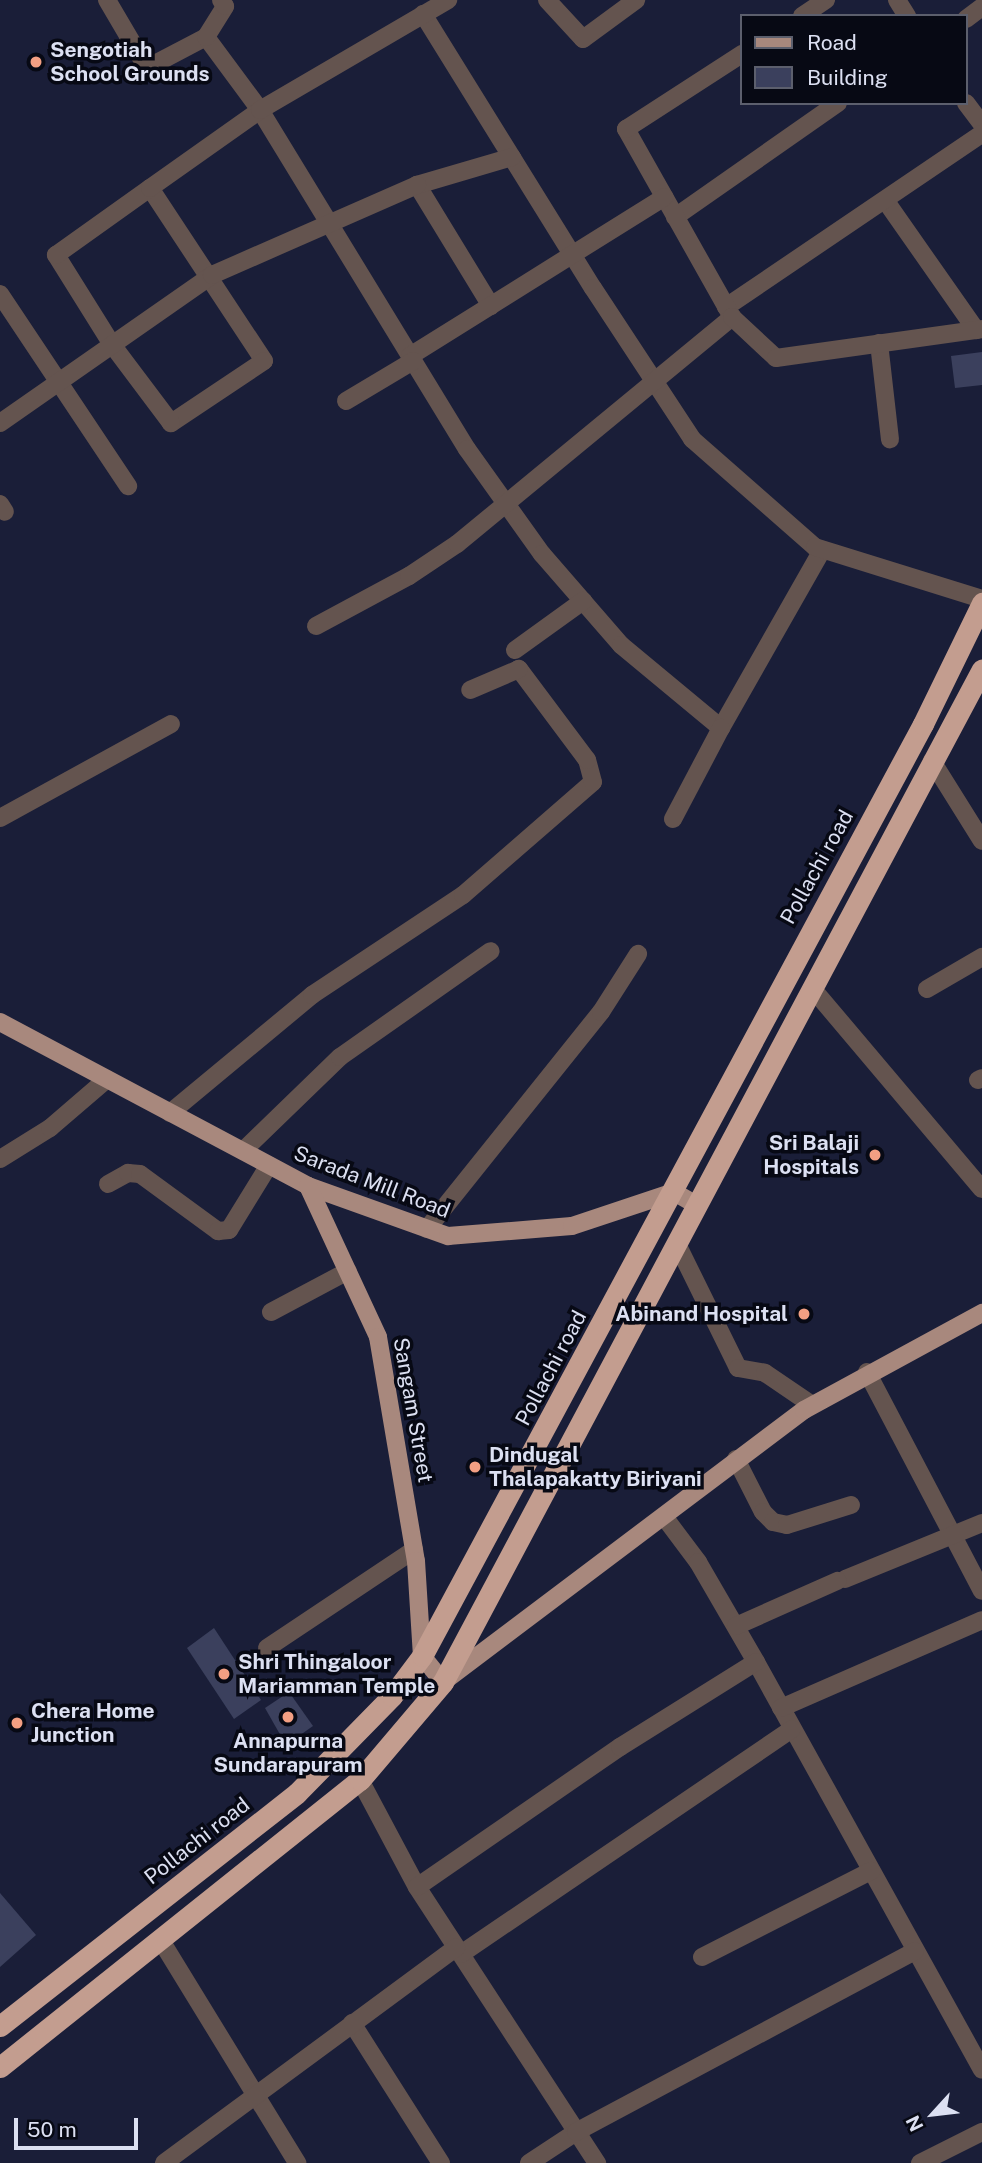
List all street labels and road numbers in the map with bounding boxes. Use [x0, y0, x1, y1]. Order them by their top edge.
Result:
street label: Pollachi road [775, 806, 859, 928]
street label: Sarada Mill Road [290, 1141, 454, 1223]
street label: Pollachi road [510, 1306, 592, 1430]
street label: Sangam Street [388, 1336, 438, 1484]
street label: Pollachi road [139, 1792, 255, 1890]

